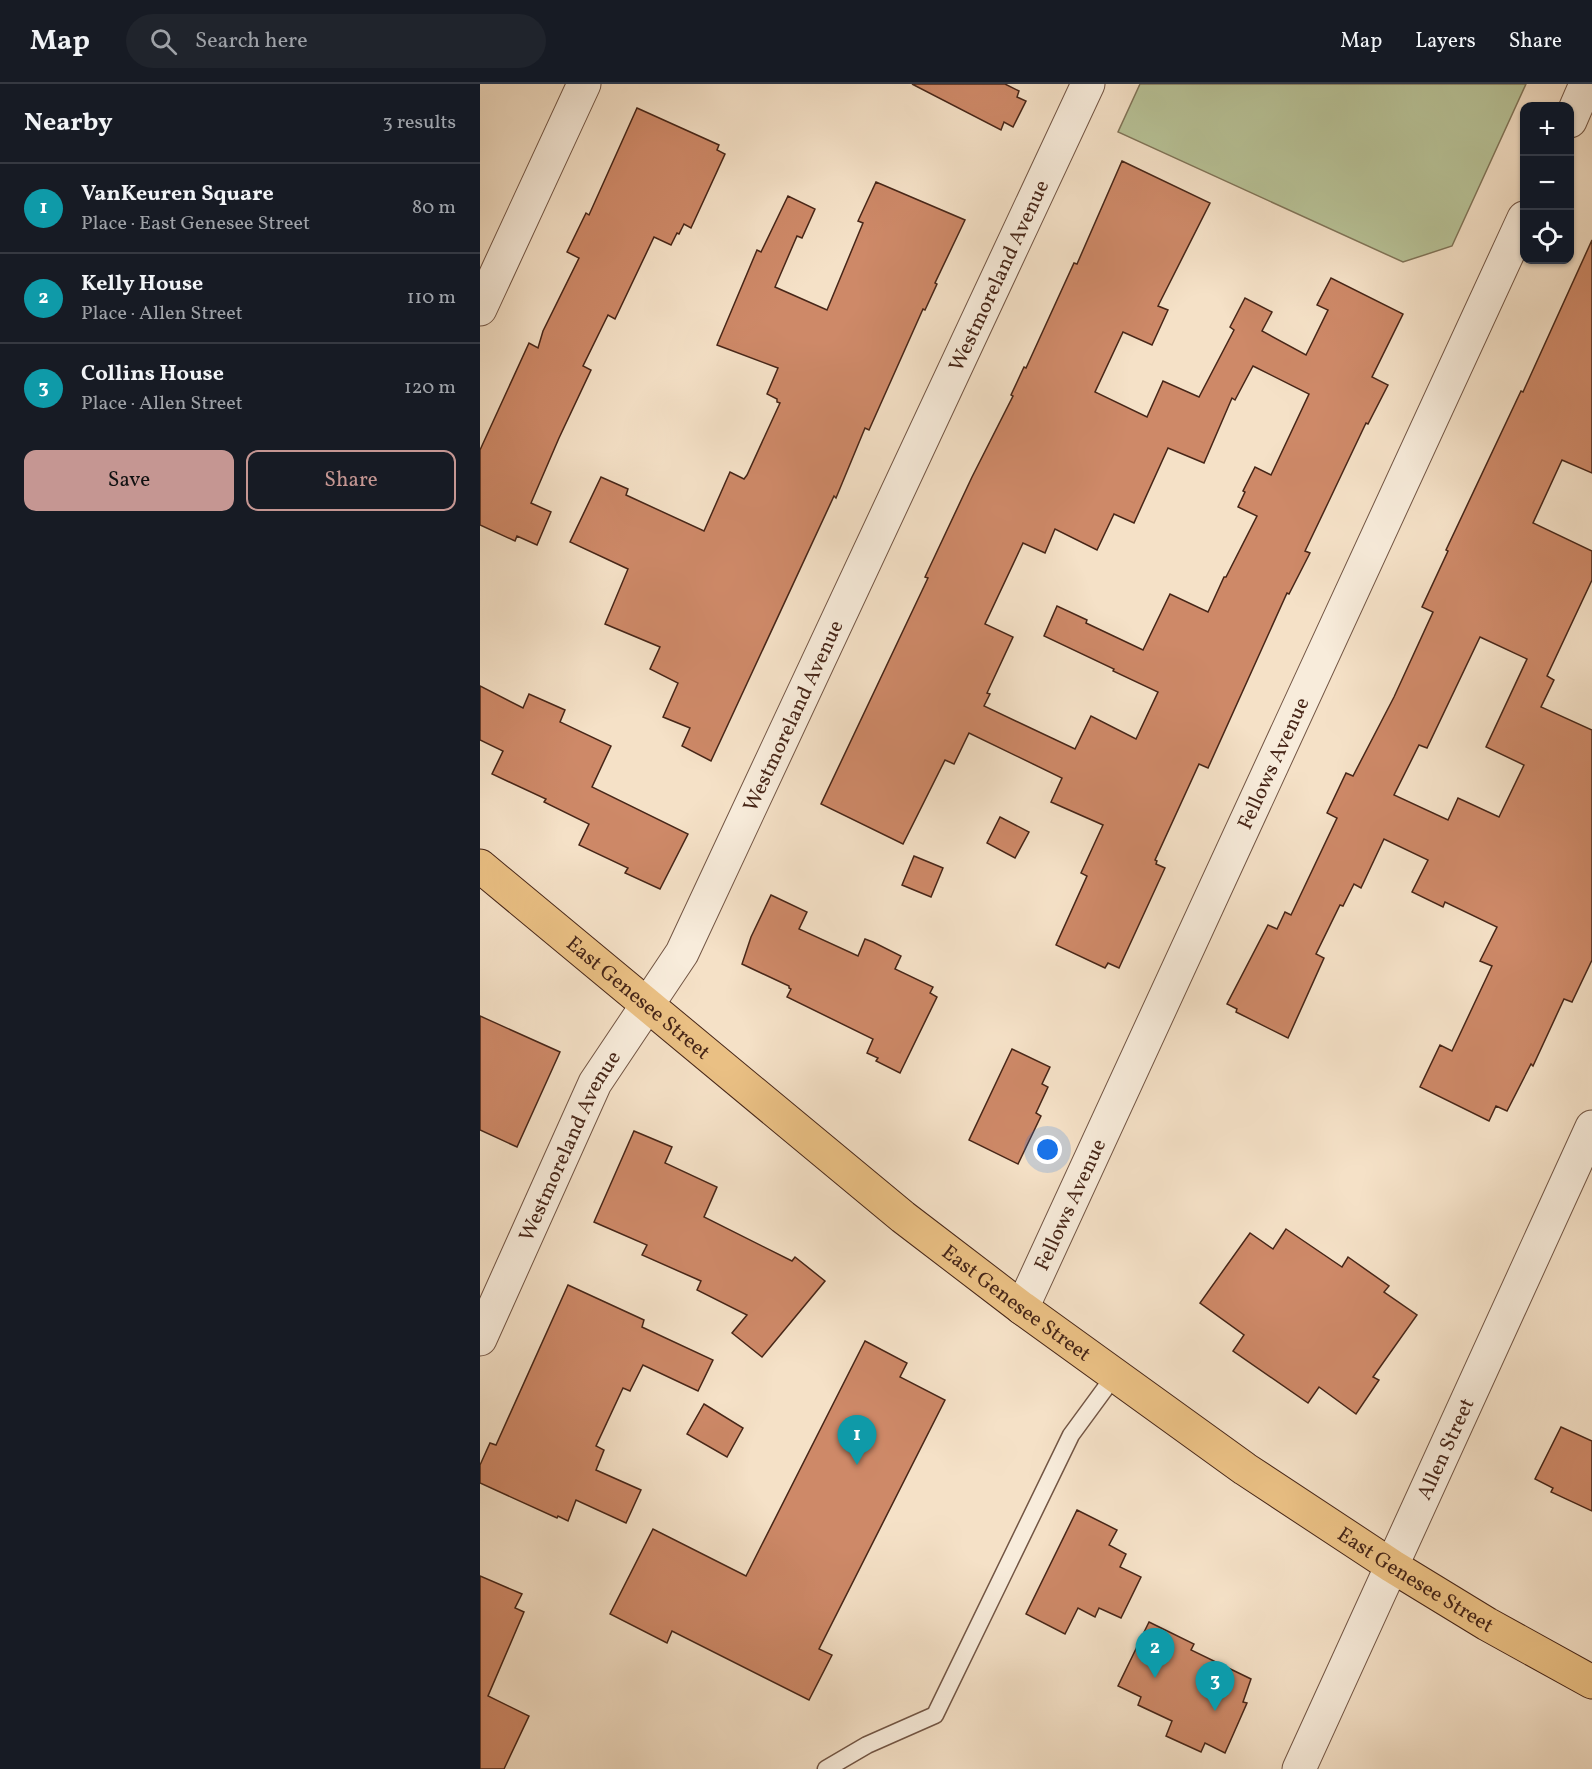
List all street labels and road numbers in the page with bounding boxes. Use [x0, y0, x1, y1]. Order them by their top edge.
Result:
street label: Westmoreland Avenue [943, 175, 1057, 377]
street label: Westmoreland Avenue [737, 616, 851, 817]
street label: Fellows Avenue [1231, 693, 1317, 834]
street label: East Genesee Street [559, 930, 716, 1067]
street label: Westmoreland Avenue [513, 1045, 629, 1246]
street label: Fellows Avenue [1028, 1134, 1114, 1276]
street label: East Genesee Street [935, 1239, 1096, 1369]
street label: Allen Street [1411, 1394, 1482, 1505]
street label: East Genesee Street [1331, 1521, 1498, 1641]

